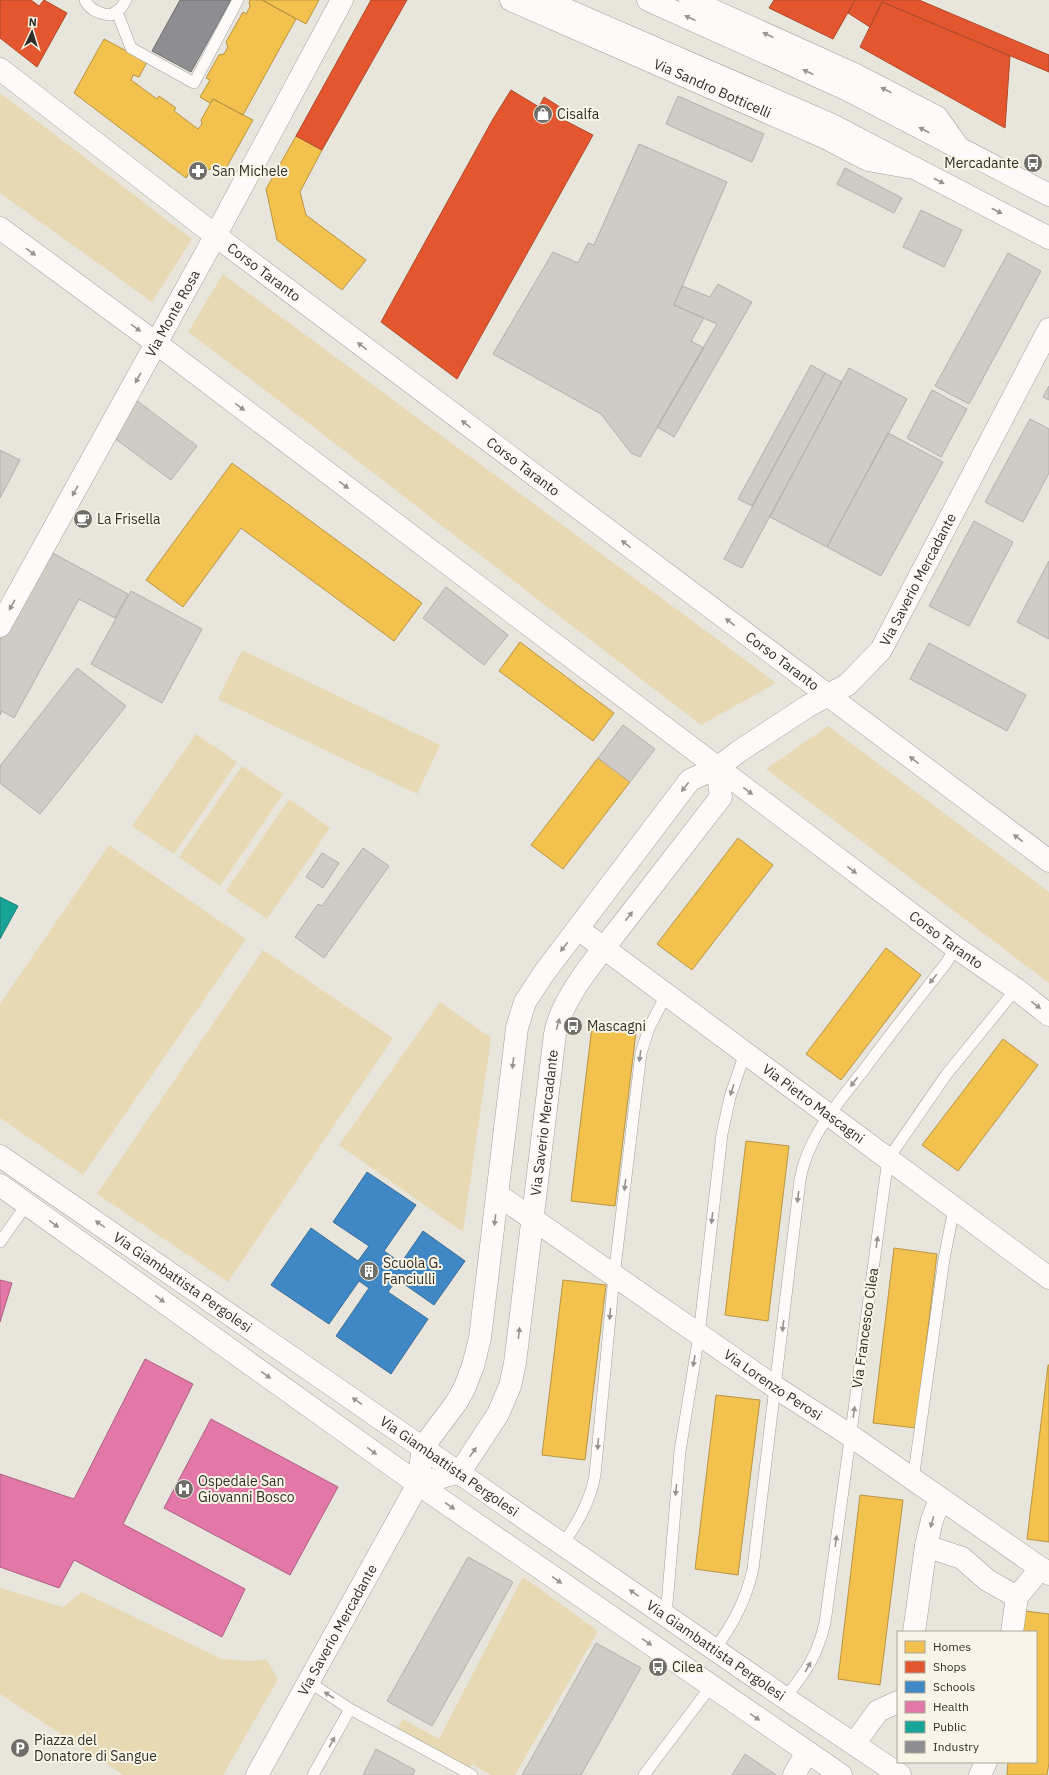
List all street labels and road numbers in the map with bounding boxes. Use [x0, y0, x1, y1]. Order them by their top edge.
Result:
street label: Via Sandro Botticelli [651, 55, 774, 122]
street label: Corso Taranto [224, 239, 304, 306]
street label: Via Monte Rosa [141, 266, 204, 360]
street label: Corso Taranto [483, 433, 564, 500]
street label: Via Saverio Mercadante [876, 510, 960, 649]
street label: Corso Taranto [742, 627, 823, 694]
street label: Corso Taranto [906, 907, 987, 973]
street label: Via Saverio Mercadante [526, 1048, 562, 1197]
street label: Via Pietro Mascagni [759, 1060, 868, 1147]
street label: Via Giambattista Pergolesi [110, 1228, 256, 1336]
street label: Via Francesco Cilea [848, 1266, 882, 1389]
street label: Via Lorenzo Perosi [720, 1345, 826, 1424]
street label: Via Giambattista Pergolesi [376, 1412, 522, 1520]
street label: Via Saverio Mercadante [294, 1561, 381, 1699]
street label: Via Giambattista Pergolesi [643, 1596, 789, 1705]

